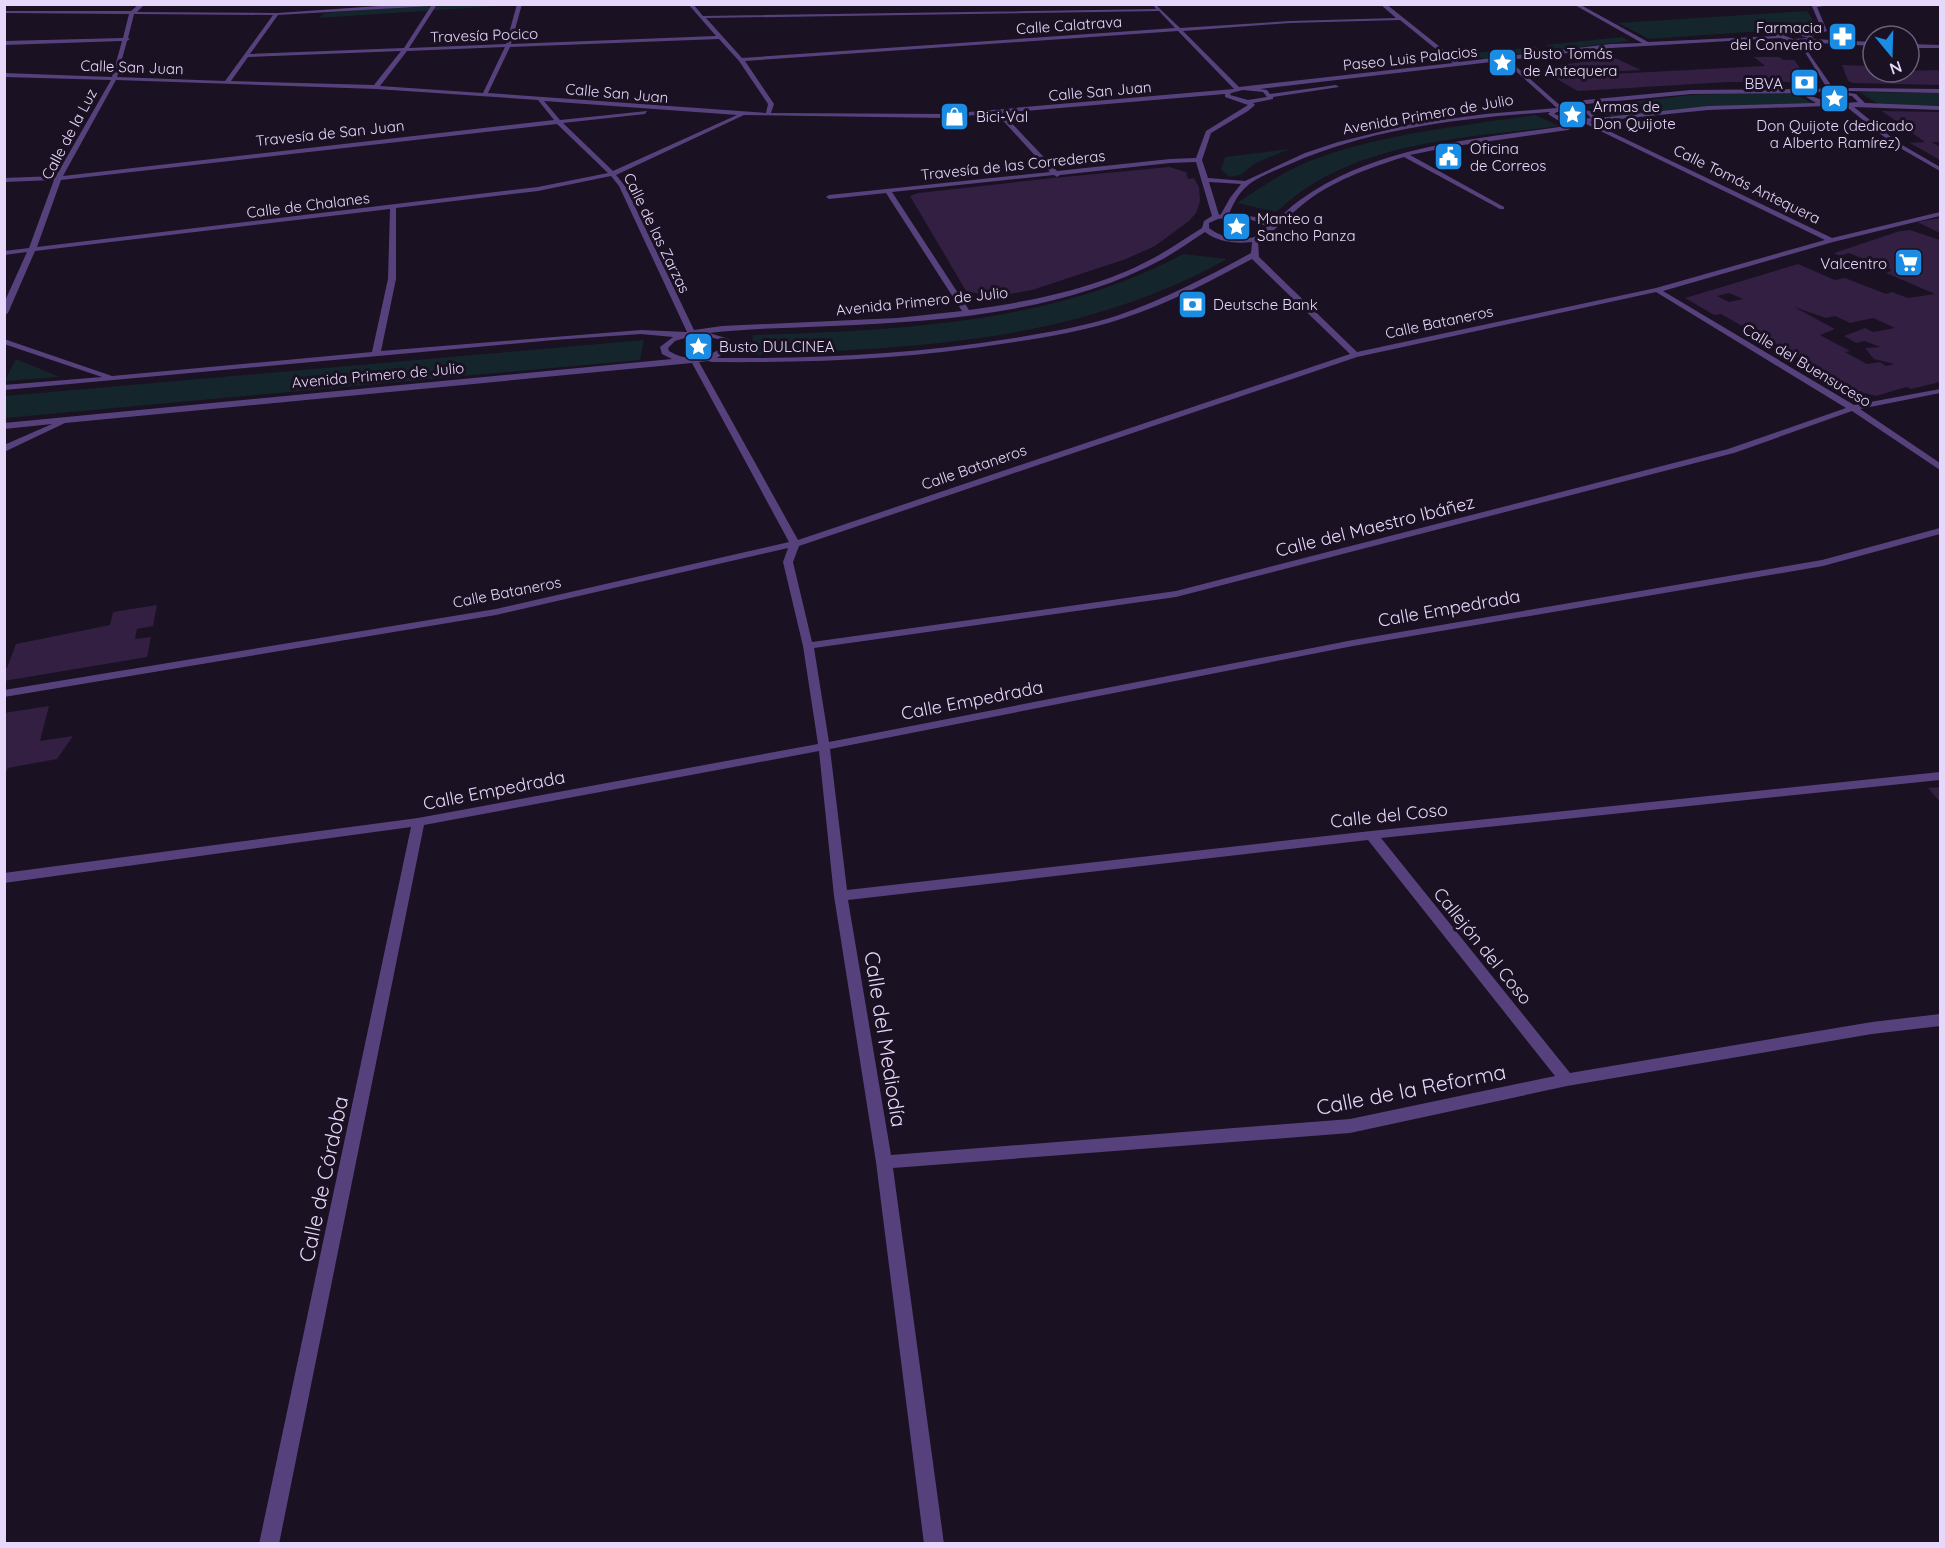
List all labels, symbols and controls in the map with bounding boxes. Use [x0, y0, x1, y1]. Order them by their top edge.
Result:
street label: Calle Calatrava [1015, 12, 1123, 38]
place label: Farmacia del Convento [1730, 18, 1822, 54]
pharmacy icon: Farmacia del Convento [1827, 20, 1859, 52]
street label: Travesía Pocico [430, 24, 538, 46]
north arrow [1861, 24, 1921, 84]
street label: Paseo Luis Palacios [1342, 41, 1478, 75]
place label: Busto Tomás de Antequera [1523, 44, 1617, 80]
place icon: Busto Tomás de Antequera [1486, 46, 1518, 78]
street label: Calle San Juan [80, 56, 184, 78]
text: N [1887, 57, 1905, 80]
bank icon: BBVA [1788, 67, 1820, 99]
place label: BBVA [1744, 74, 1783, 93]
street label: Calle San Juan [1048, 77, 1152, 105]
street label: Calle San Juan [565, 79, 669, 107]
place icon: Don Quijote (dedicado a Alberto Ramírez) [1819, 82, 1851, 114]
street label: Calle de la Luz [37, 85, 101, 183]
street label: Avenida Primero de Julio [1341, 90, 1515, 138]
place label: Armas de Don Quijote [1593, 97, 1676, 133]
place icon: Armas de Don Quijote [1556, 99, 1588, 131]
shop icon: Bici-Val [939, 100, 971, 132]
place label: Bici-Val [976, 107, 1028, 126]
street label: Travesía de San Juan [255, 116, 405, 150]
place label: Don Quijote (dedicado a Alberto Ramírez) [1756, 116, 1914, 152]
place label: Oficina de Correos [1470, 139, 1546, 175]
street label: Calle Tomás Antequera [1670, 140, 1824, 228]
public building icon: Oficina de Correos [1433, 141, 1465, 173]
street label: Travesía de las Correderas [920, 146, 1106, 184]
street label: Calle de las Zarzas [620, 170, 694, 296]
street label: Calle de Chalanes [245, 188, 371, 222]
place label: Manteo a Sancho Panza [1257, 209, 1356, 245]
place icon: Manteo a Sancho Panza [1220, 211, 1252, 243]
supermarket icon: Valcentro [1892, 247, 1924, 279]
place label: Valcentro [1820, 254, 1887, 273]
street label: Avenida Primero de Julio [835, 283, 1009, 319]
bank icon: Deutsche Bank [1176, 288, 1208, 320]
place label: Deutsche Bank [1213, 295, 1318, 314]
street label: Calle Bataneros [1383, 301, 1495, 343]
street label: Calle del Buensuceso [1739, 319, 1875, 411]
place icon: Busto DULCINEA [682, 330, 714, 362]
place label: Busto DULCINEA [719, 337, 835, 356]
street label: Avenida Primero de Julio [291, 358, 465, 392]
street label: Calle Bataneros [919, 440, 1029, 494]
street label: Calle del Maestro Ibáñez [1273, 490, 1477, 562]
street label: Calle Bataneros [451, 572, 563, 612]
street label: Calle Empedrada [1376, 584, 1522, 632]
street label: Calle Empedrada [899, 675, 1045, 725]
street label: Calle Empedrada [421, 765, 567, 815]
street label: Calle del Coso [1329, 797, 1449, 833]
street label: Callejón del Coso [1429, 883, 1537, 1009]
street label: Calle del Mediodía [859, 949, 913, 1129]
street label: Calle de la Reforma [1314, 1058, 1508, 1120]
street label: Calle de Córdoba [293, 1094, 353, 1264]

